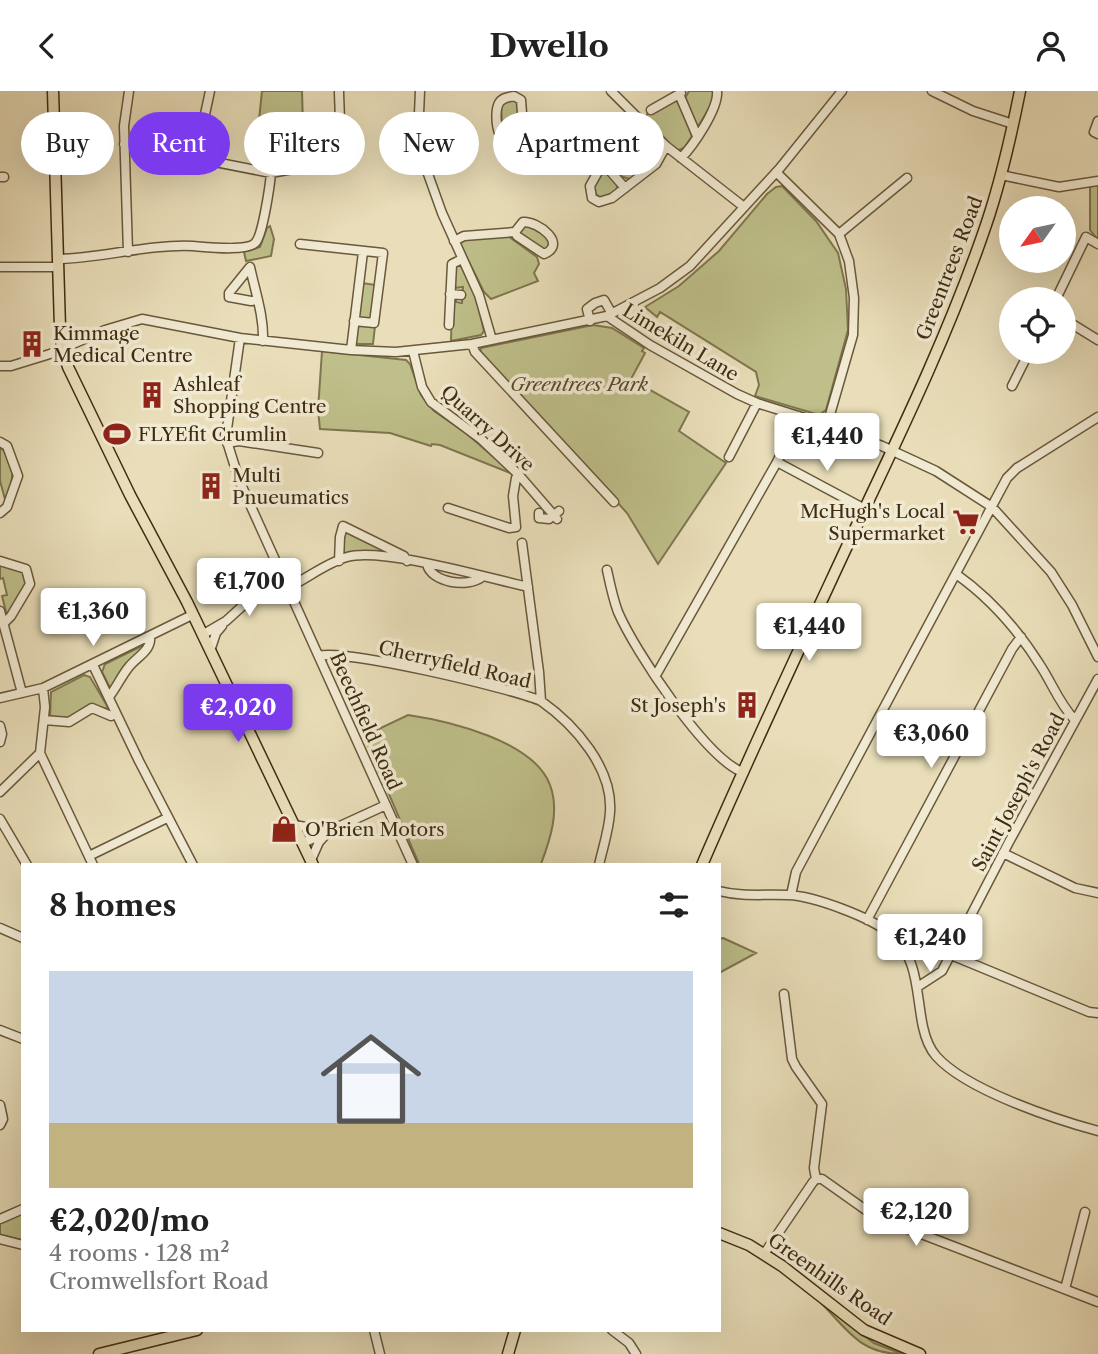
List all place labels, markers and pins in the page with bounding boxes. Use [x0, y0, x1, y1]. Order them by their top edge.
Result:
place label: Kimmage Medical Centre [53, 322, 193, 367]
building icon: Kimmage Medical Centre [17, 329, 47, 359]
place label: Ashleaf Shopping Centre [172, 373, 326, 418]
building icon: Ashleaf Shopping Centre [137, 380, 167, 410]
pin: €1,440 [770, 413, 884, 473]
sports icon: FLYEfit Crumlin [102, 419, 132, 449]
place label: FLYEfit Crumlin [138, 423, 287, 446]
place label: Multi Pnueumatics [232, 464, 349, 509]
building icon: Multi Pnueumatics [196, 471, 226, 501]
place label: McHugh's Local Supermarket [800, 500, 945, 545]
supermarket icon: McHugh's Local Supermarket [951, 507, 981, 537]
pin: €1,700 [192, 559, 306, 618]
pin: €1,360 [36, 589, 150, 648]
pin: €1,440 [752, 603, 866, 663]
pin: €2,020 [181, 685, 295, 744]
building icon: St Joseph's [732, 690, 762, 720]
place label: St Joseph's [630, 694, 726, 717]
pin: €3,060 [874, 711, 988, 770]
shop icon: O'Brien Motors [269, 814, 299, 844]
place label: O'Brien Motors [305, 818, 445, 841]
pin: €1,240 [873, 915, 987, 974]
pin: €2,120 [859, 1189, 973, 1248]

